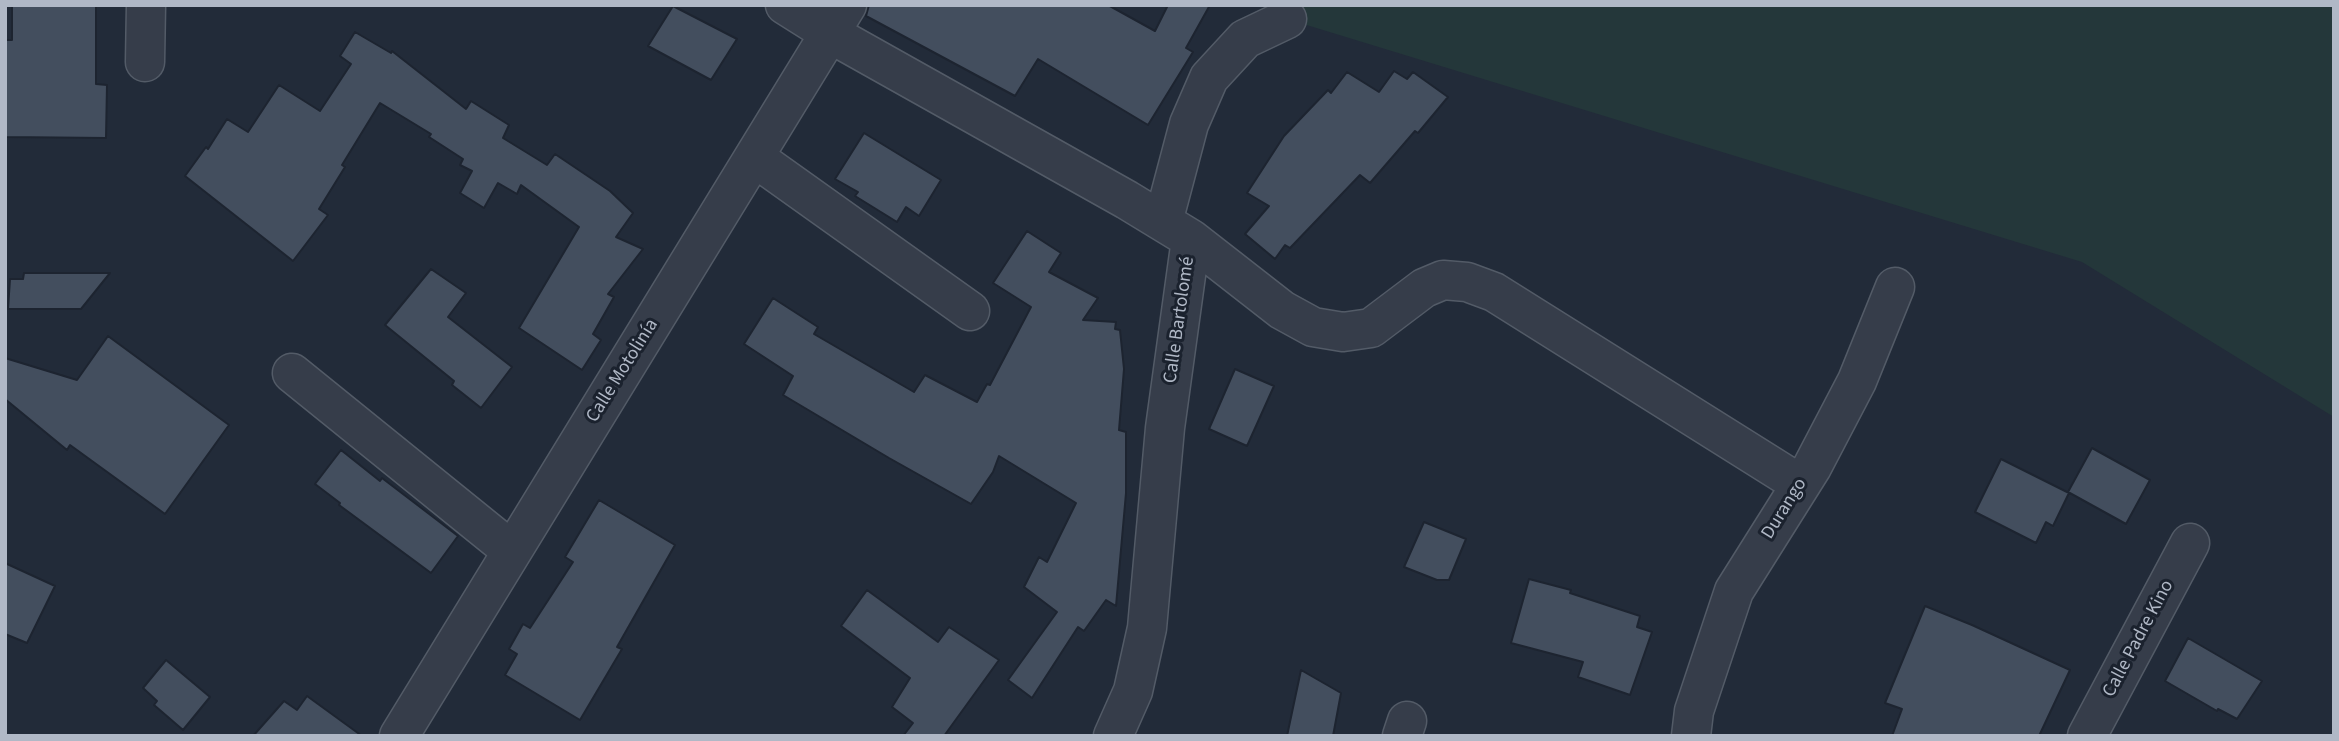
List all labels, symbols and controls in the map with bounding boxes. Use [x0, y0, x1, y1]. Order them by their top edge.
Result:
street label: Calle Bartolomé [1160, 255, 1200, 385]
street label: Calle Motolinía [582, 315, 664, 427]
street label: Durango [1757, 474, 1813, 544]
street label: Calle Padre Kino [2099, 577, 2179, 701]

